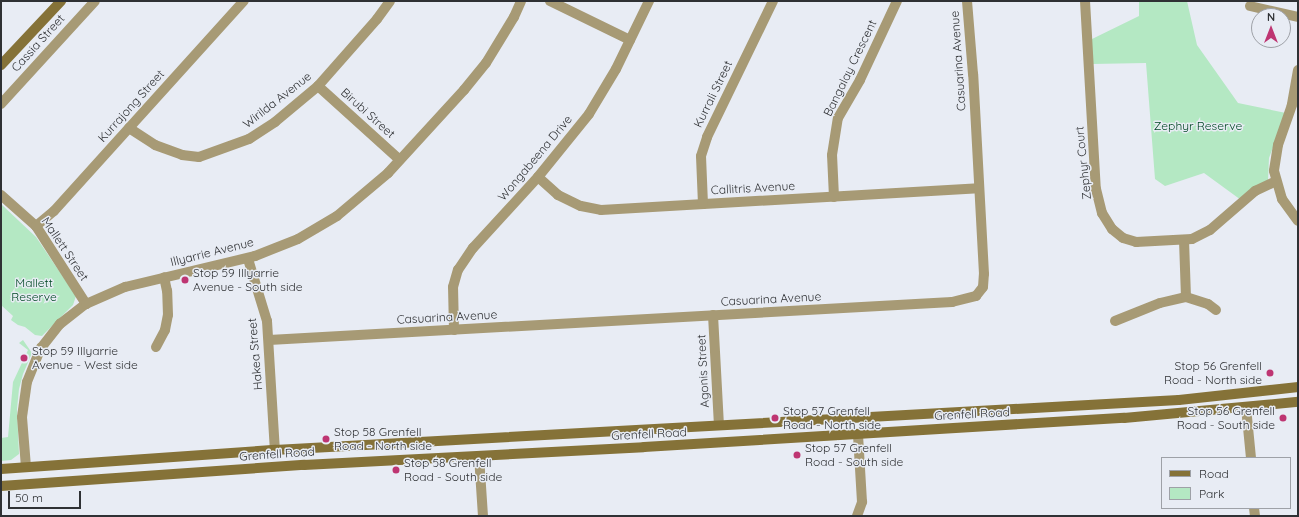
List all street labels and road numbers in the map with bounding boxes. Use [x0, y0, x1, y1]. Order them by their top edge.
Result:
street label: Casuarina Avenue [947, 10, 969, 112]
street label: Cassia Street [8, 11, 68, 75]
street label: Bangalay Crescent [820, 17, 880, 119]
street label: Kurrali Street [691, 58, 735, 130]
street label: Kurrajong Street [95, 67, 167, 145]
street label: Wirilda Avenue [240, 69, 314, 131]
street label: Birubi Street [338, 85, 398, 141]
street label: Wongabeena Drive [495, 112, 575, 204]
street label: Zephyr Court [1072, 126, 1094, 200]
street label: Callitris Avenue [710, 179, 796, 197]
street label: Mallett Street [38, 214, 92, 284]
street label: Illyarrie Avenue [169, 235, 255, 269]
street label: Casuarina Avenue [720, 289, 822, 309]
street label: Casuarina Avenue [396, 307, 498, 327]
street label: Hakea Street [245, 317, 265, 391]
street label: Agonis Street [694, 334, 712, 408]
street label: Grenfell Road [934, 405, 1010, 423]
street label: Grenfell Road [611, 425, 687, 443]
street label: Grenfell Road [239, 444, 315, 464]

